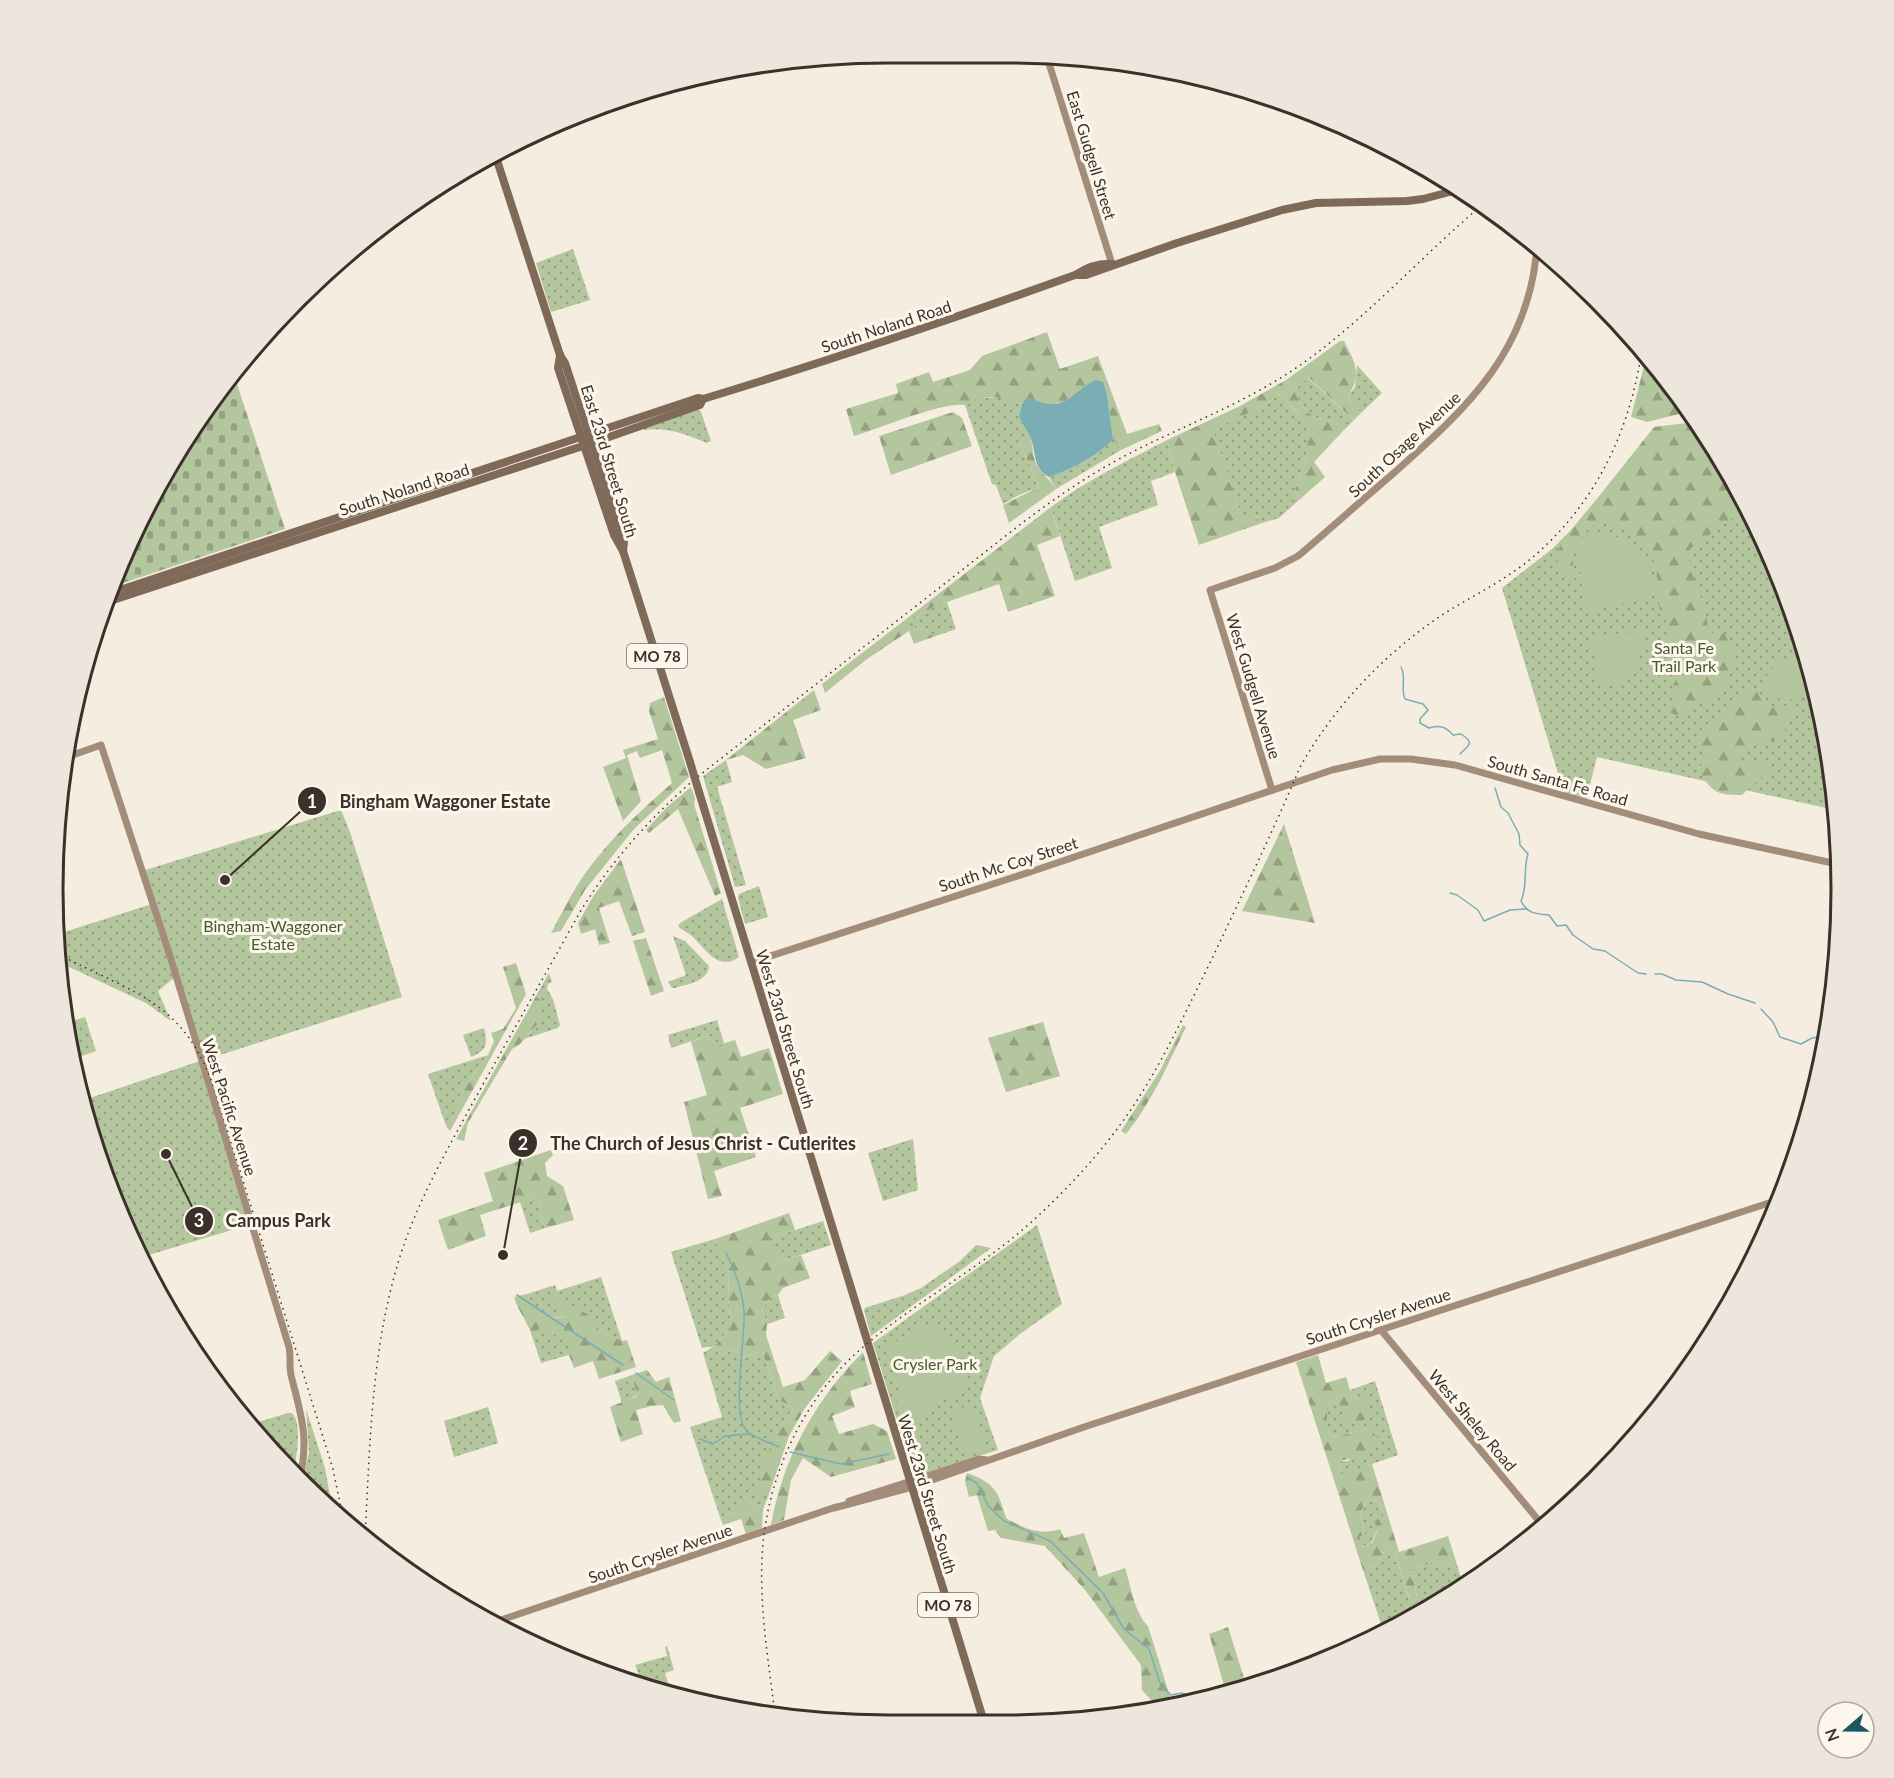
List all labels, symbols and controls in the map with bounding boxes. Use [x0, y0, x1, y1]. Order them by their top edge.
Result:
street label: East Gudgell Street [1063, 88, 1121, 222]
street label: South Noland Road [819, 296, 953, 356]
street label: East 23rd Street South [578, 382, 642, 540]
street label: South Osage Avenue [1344, 387, 1464, 501]
street label: South Noland Road [337, 459, 471, 519]
street label: West Gudgell Avenue [1223, 611, 1285, 761]
park label: Santa Fe Trail Park [1652, 638, 1717, 675]
road number: MO 78 [627, 644, 687, 668]
street label: South Santa Fe Road [1486, 751, 1630, 809]
callout: Bingham Waggoner Estate [297, 783, 563, 819]
text: 1 [307, 790, 317, 812]
text: Bingham Waggoner Estate [339, 790, 551, 812]
street label: South Mc Coy Street [936, 832, 1080, 895]
park label: Bingham-Waggoner Estate [203, 916, 343, 953]
street label: West 23rd Street South [753, 947, 819, 1111]
street label: West Pacific Avenue [199, 1036, 261, 1178]
callout: The Church of Jesus Christ - Cutlerites [508, 1125, 868, 1161]
text: 2 [518, 1132, 528, 1154]
text: The Church of Jesus Christ - Cutlerites [550, 1132, 856, 1154]
callout: Campus Park [184, 1203, 343, 1239]
text: 3 [194, 1209, 204, 1231]
text: Campus Park [225, 1209, 331, 1231]
street label: South Crysler Avenue [1303, 1284, 1453, 1348]
park label: Crysler Park [893, 1354, 978, 1373]
street label: West Sheley Road [1425, 1366, 1521, 1474]
street label: West 23rd Street South [895, 1412, 961, 1576]
street label: South Crysler Avenue [585, 1519, 735, 1587]
road number: MO 78 [918, 1593, 978, 1617]
north arrow [1816, 1700, 1876, 1760]
text: N [1820, 1726, 1842, 1744]

